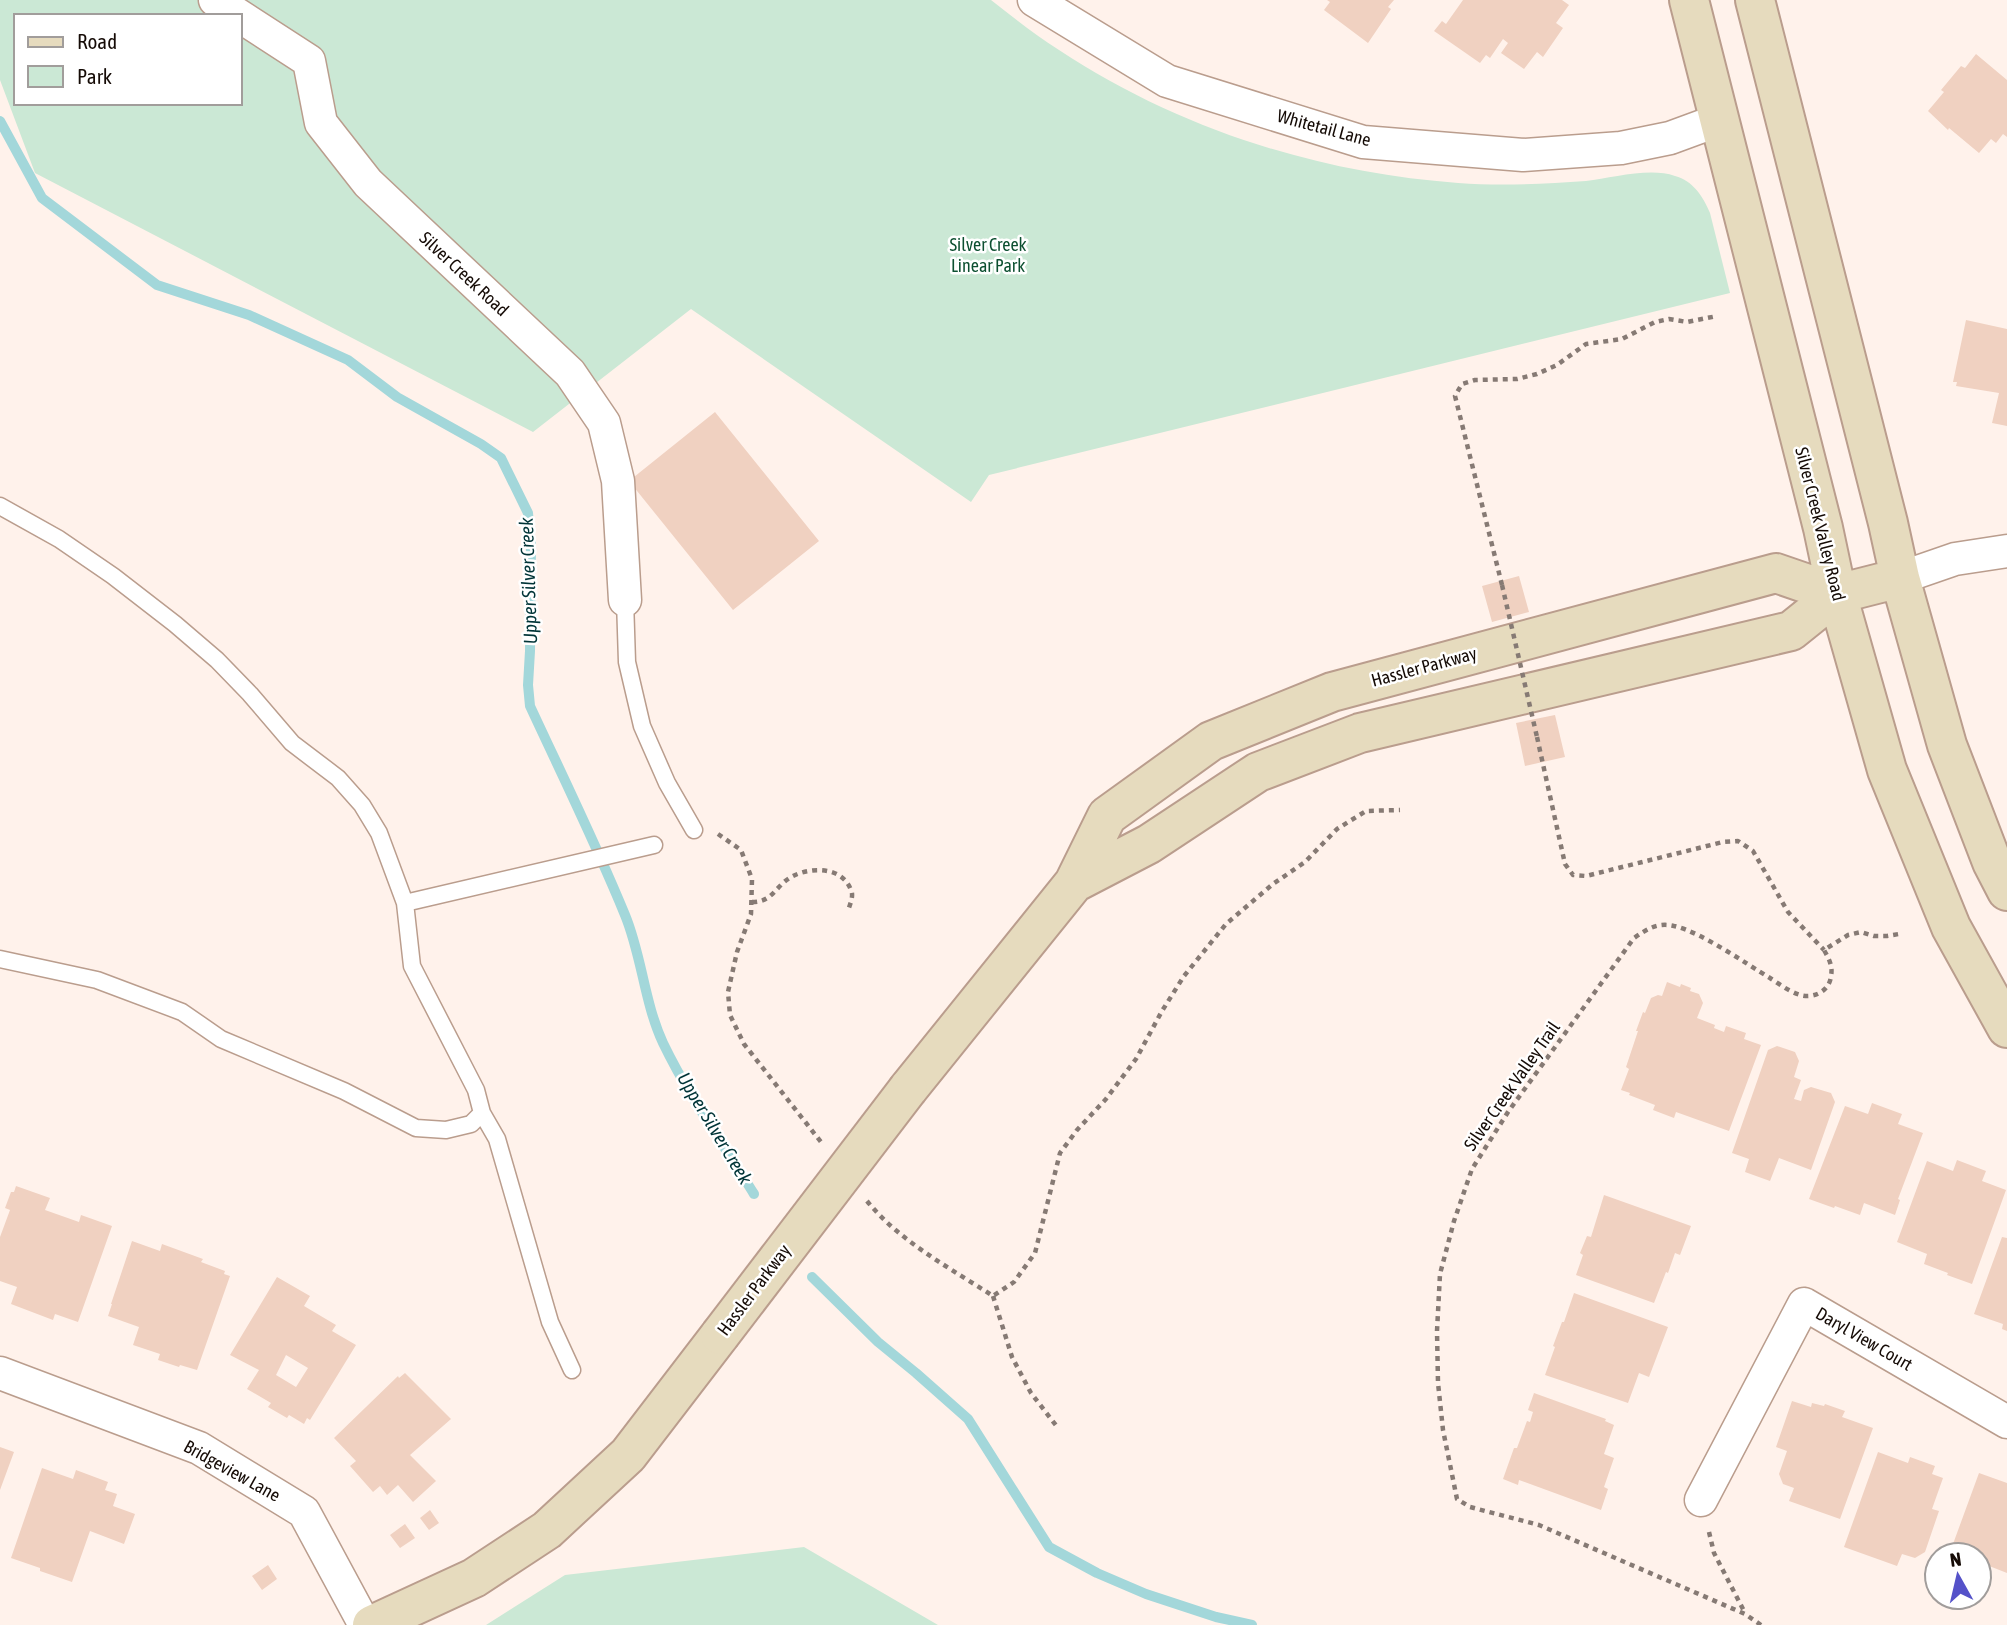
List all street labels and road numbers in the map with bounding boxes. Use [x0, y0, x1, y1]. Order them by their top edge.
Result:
street label: Whitetail Lane [1275, 105, 1373, 150]
street label: Silver Creek Road [416, 227, 513, 320]
street label: Silver Creek Valley Road [1791, 445, 1850, 603]
street label: Hassler Parkway [1369, 642, 1479, 691]
street label: Silver Creek Valley Trail [1459, 1017, 1564, 1154]
street label: Hassler Parkway [713, 1240, 795, 1339]
street label: Daryl View Court [1812, 1302, 1916, 1375]
street label: Bridgeview Lane [180, 1435, 284, 1506]

